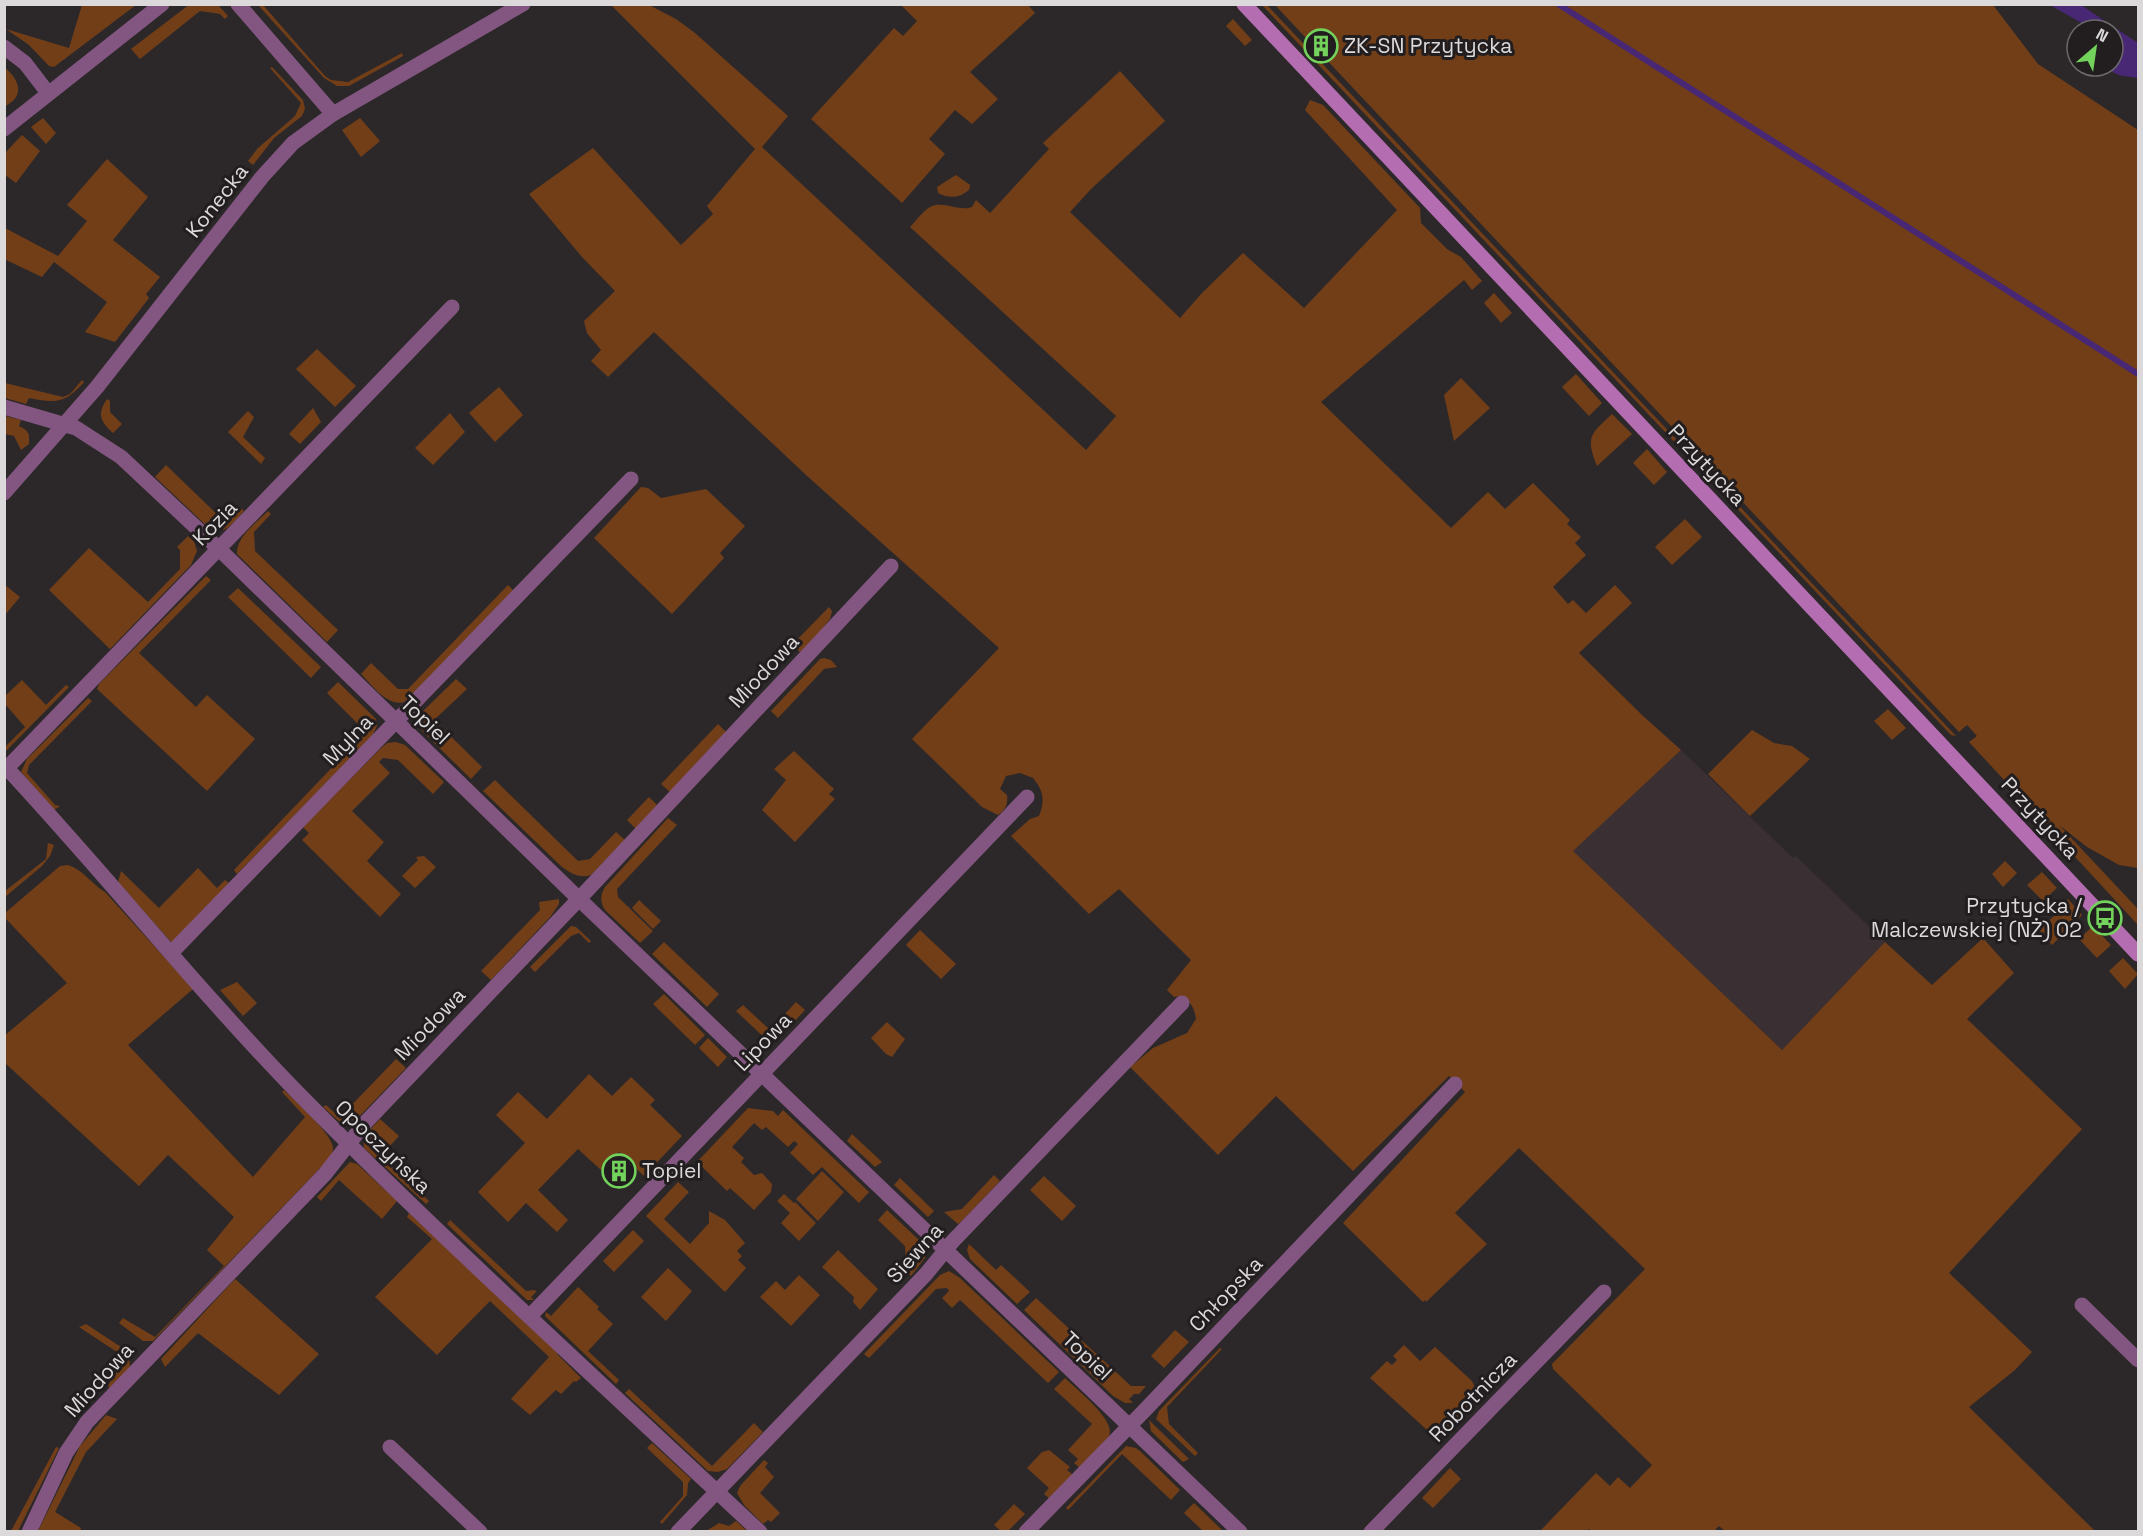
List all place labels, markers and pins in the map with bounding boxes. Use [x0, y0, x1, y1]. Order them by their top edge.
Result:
building icon: ZK-SN Przytycka [1303, 28, 1339, 64]
place label: ZK-SN Przytycka [1344, 32, 1512, 59]
place label: Przytycka / Malczewskiej (NŻ) 02 [1871, 892, 2082, 943]
bus stop icon: Przytycka / Malczewskiej (NŻ) 02 [2087, 900, 2123, 936]
building icon: Topiel [601, 1153, 637, 1189]
place label: Topiel [642, 1157, 701, 1184]

